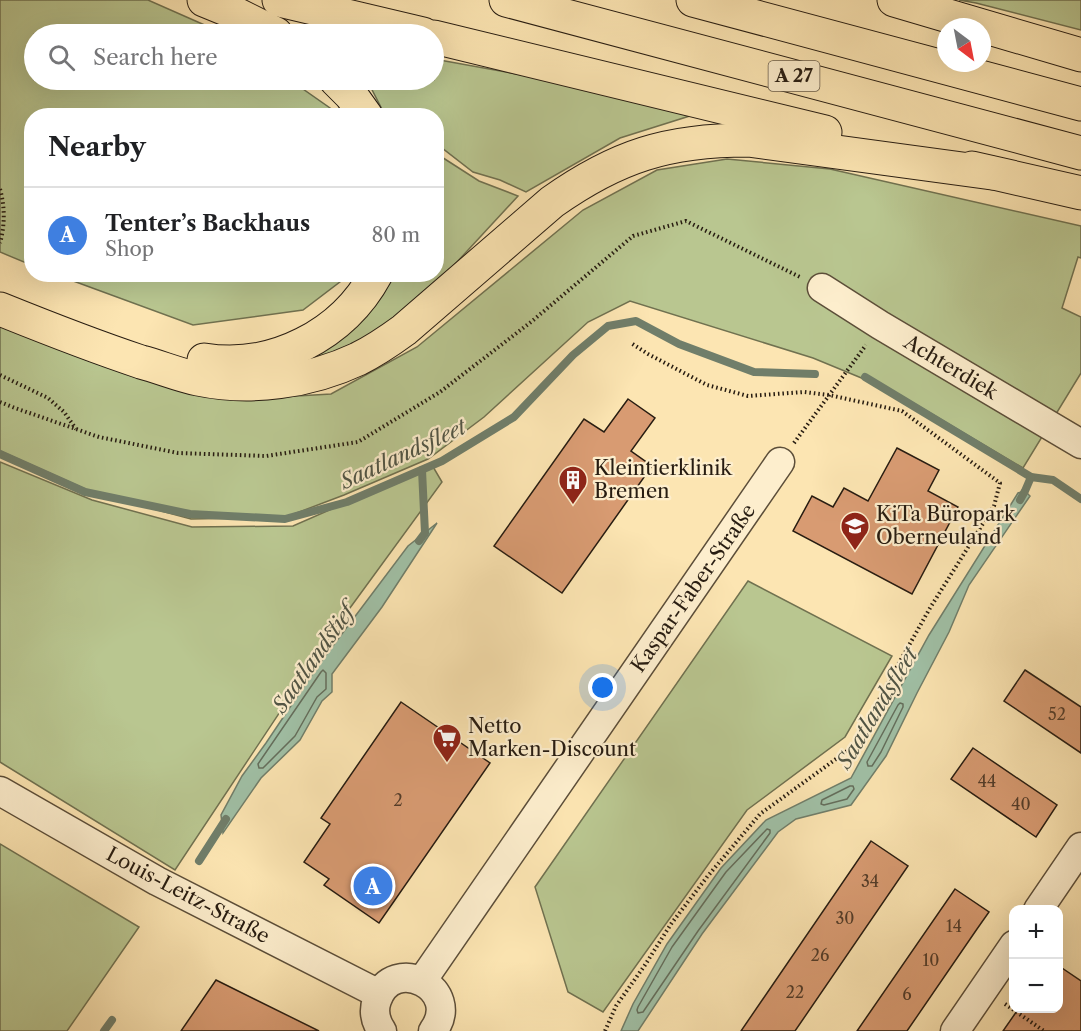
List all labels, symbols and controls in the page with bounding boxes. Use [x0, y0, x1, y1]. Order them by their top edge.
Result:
north arrow [937, 18, 991, 72]
search box [24, 24, 444, 90]
icon: search [45, 41, 78, 74]
text: Search here [93, 44, 218, 71]
road number: A 27 [768, 61, 820, 91]
text: Nearby [48, 131, 146, 163]
text: Tenter’s Backhaus [105, 210, 310, 237]
text: A [60, 223, 75, 247]
text: 80 m [372, 223, 420, 247]
text: Shop [105, 237, 154, 261]
street label: Achterdiek [899, 329, 1003, 405]
water label: Saatlandsfleet [334, 413, 471, 495]
place label: Kleintierklinik Bremen [594, 456, 733, 503]
building icon: Kleintierklinik Bremen [557, 464, 589, 506]
street label: Kaspar-Faber-Straße [626, 499, 760, 677]
place label: KiTa Büropark Oberneuland [876, 502, 1017, 549]
school or university icon: KiTa Büropark Oberneuland [839, 510, 871, 552]
water label: Saatlandstief [266, 595, 363, 719]
water label: Saatlandsfleet [830, 642, 924, 775]
your location [588, 673, 617, 702]
house number: 52 [1048, 704, 1066, 724]
place label: Netto Marken-Discount [468, 714, 636, 761]
supermarket icon: Netto Marken-Discount [431, 722, 463, 764]
house number: 44 [978, 771, 996, 791]
house number: 2 [393, 790, 403, 810]
house number: 40 [1011, 794, 1031, 814]
street label: Louis-Leitz-Straße [102, 842, 274, 948]
pin: A [354, 864, 392, 908]
house number: 34 [861, 871, 879, 891]
map controls [1009, 905, 1063, 1013]
button: + [1009, 905, 1063, 959]
house number: 30 [836, 908, 854, 928]
house number: 14 [946, 916, 962, 936]
house number: 26 [811, 945, 829, 965]
house number: 10 [923, 950, 939, 970]
button: − [1009, 959, 1063, 1013]
house number: 22 [786, 982, 804, 1002]
house number: 6 [902, 984, 912, 1004]

